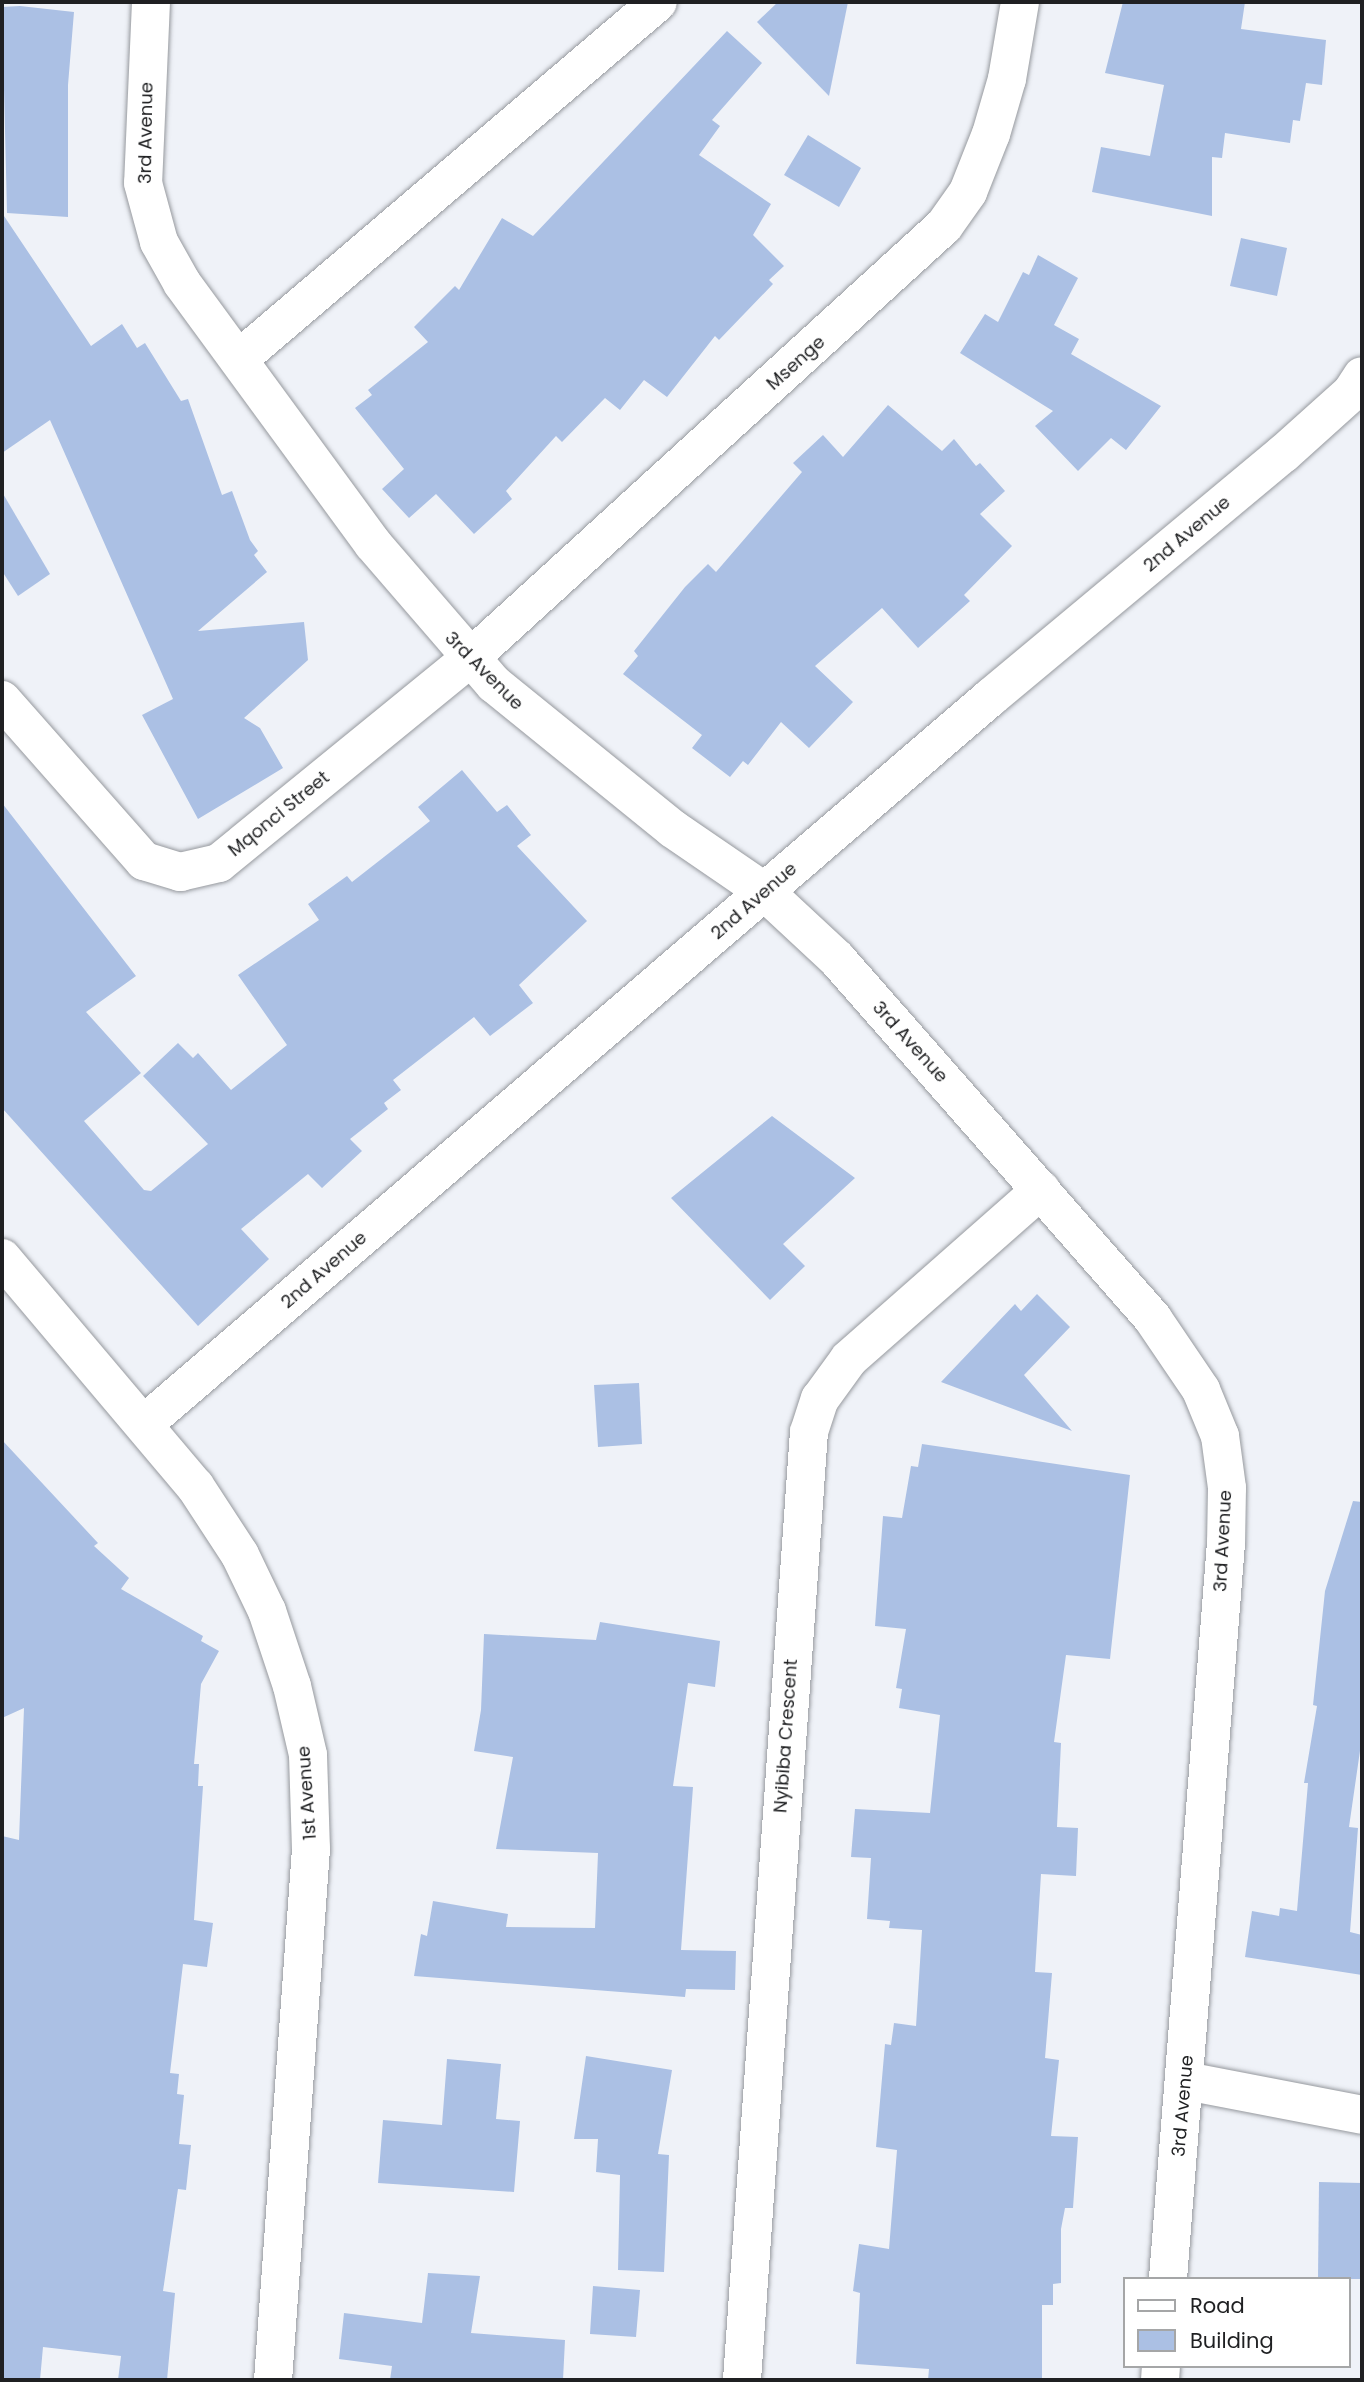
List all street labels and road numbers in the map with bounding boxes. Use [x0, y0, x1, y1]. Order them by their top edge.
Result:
street label: 3rd Avenue [134, 82, 158, 184]
street label: Msenge [762, 331, 830, 395]
street label: 2nd Avenue [1139, 492, 1235, 576]
street label: 3rd Avenue [440, 627, 528, 715]
street label: Mqonci Street [224, 767, 334, 861]
street label: 2nd Avenue [707, 858, 801, 944]
street label: 3rd Avenue [868, 997, 952, 1087]
street label: 2nd Avenue [277, 1227, 371, 1313]
street label: 3rd Avenue [1210, 1490, 1236, 1592]
street label: Nyibiba Crescent [770, 1658, 802, 1814]
street label: 1st Avenue [293, 1745, 321, 1841]
street label: 3rd Avenue [1168, 2054, 1198, 2158]

